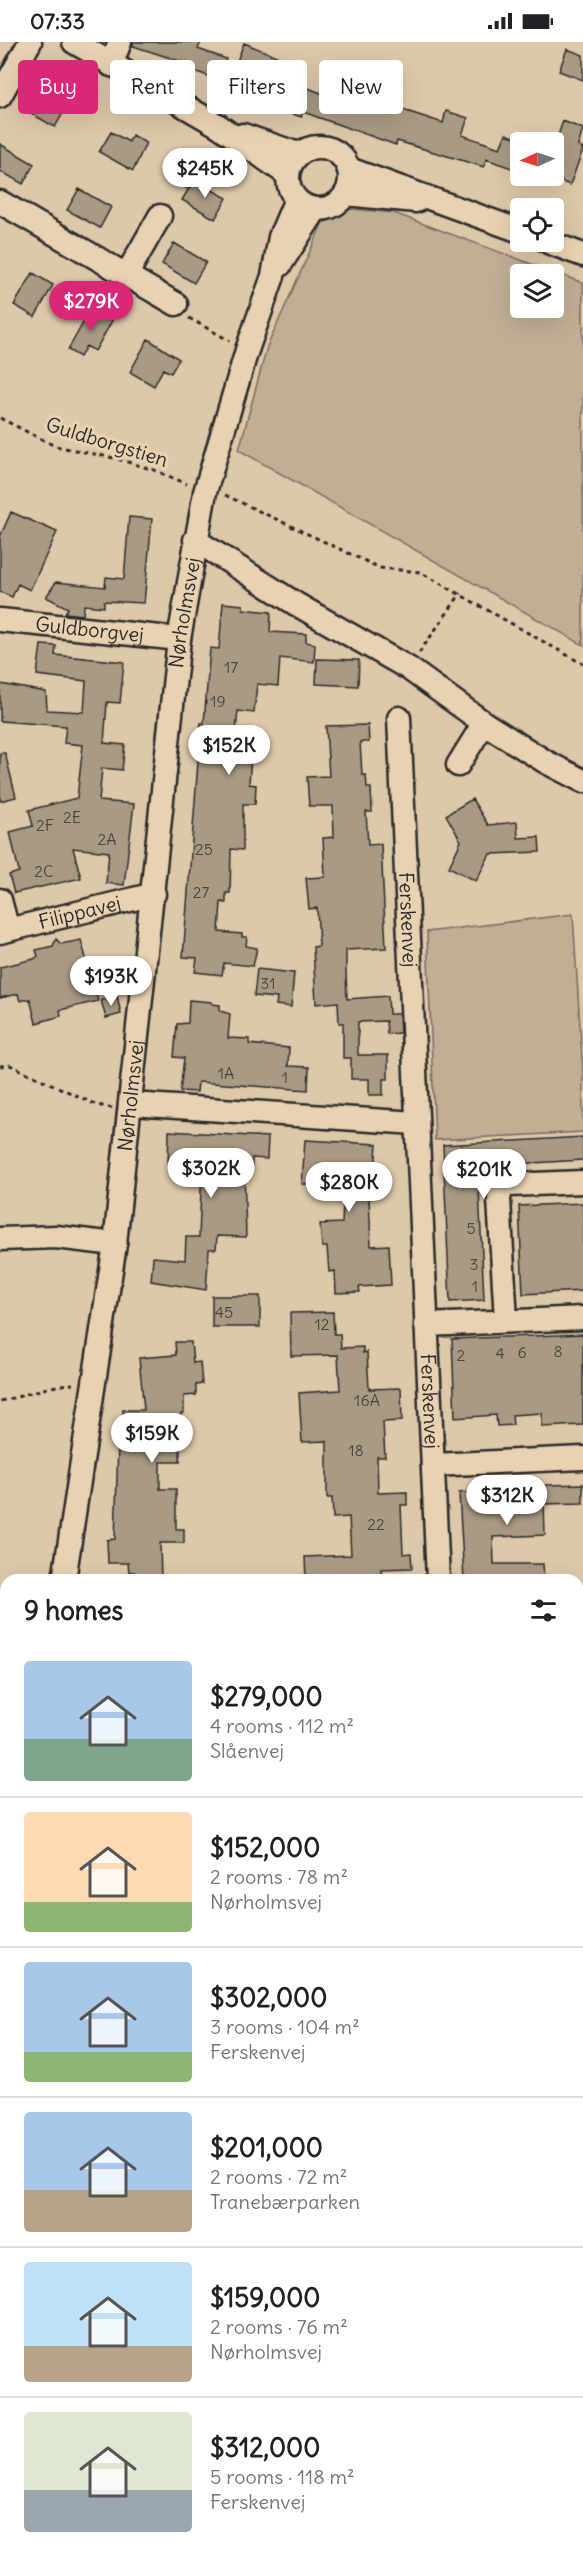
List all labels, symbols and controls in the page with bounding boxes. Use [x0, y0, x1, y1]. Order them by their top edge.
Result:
text: 07:33 [30, 7, 85, 35]
chip: Buy [18, 60, 98, 114]
chip: Rent [110, 60, 195, 114]
chip: Filters [207, 60, 307, 114]
chip: New [319, 60, 403, 114]
north arrow [510, 132, 564, 186]
map controls [510, 132, 564, 318]
pin: $245K [163, 148, 247, 199]
text: $245K [176, 155, 234, 180]
button: locate [510, 198, 564, 252]
button: layers [510, 264, 564, 318]
pin: $279K [49, 281, 133, 332]
text: $279K [63, 288, 119, 313]
street label: Guldborgstien [43, 411, 171, 472]
street label: Nørholmsvej [163, 555, 205, 669]
street label: Guldborgvej [34, 611, 145, 647]
house number: 17 [224, 657, 238, 677]
house number: 19 [210, 691, 226, 711]
pin: $152K [187, 725, 271, 776]
text: $152K [202, 732, 256, 757]
house number: 2E [63, 807, 81, 827]
house number: 2F [36, 815, 54, 835]
house number: 2A [97, 829, 117, 849]
house number: 25 [195, 839, 213, 859]
house number: 2C [34, 861, 54, 881]
street label: Ferskenvej [394, 872, 423, 968]
house number: 27 [193, 882, 209, 902]
street label: Filippavej [36, 890, 123, 934]
pin: $193K [69, 956, 153, 1007]
text: $193K [84, 963, 138, 988]
house number: 31 [260, 973, 276, 993]
street label: Nørholmsvej [112, 1039, 149, 1153]
house number: 1A [218, 1063, 234, 1083]
house number: 1 [282, 1067, 288, 1087]
pin: $302K [169, 1148, 253, 1199]
pin: $201K [442, 1149, 526, 1200]
text: $302K [182, 1155, 240, 1180]
text: $201K [456, 1156, 512, 1181]
pin: $280K [307, 1162, 391, 1213]
text: $280K [319, 1169, 379, 1194]
house number: 5 [466, 1218, 476, 1238]
house number: 3 [469, 1254, 479, 1274]
house number: 1 [472, 1276, 478, 1296]
house number: 45 [215, 1302, 233, 1322]
house number: 12 [314, 1314, 330, 1334]
house number: 8 [553, 1341, 563, 1361]
house number: 6 [517, 1342, 527, 1362]
house number: 4 [495, 1343, 505, 1363]
house number: 2 [457, 1345, 466, 1365]
street label: Ferskenvej [416, 1353, 445, 1450]
house number: 16A [354, 1390, 380, 1410]
pin: $159K [110, 1413, 194, 1464]
text: $159K [125, 1420, 179, 1445]
house number: 18 [348, 1440, 364, 1460]
pin: $312K [465, 1475, 549, 1526]
text: $312K [480, 1482, 534, 1507]
house number: 22 [367, 1514, 385, 1534]
text: 9 homes [24, 1594, 123, 1627]
icon: filters [527, 1594, 560, 1627]
text: $279,000 [210, 1680, 323, 1713]
icon: home [72, 1685, 144, 1757]
text: 4 rooms · 112 m² [210, 1713, 354, 1738]
text: Slåenvej [210, 1738, 284, 1763]
text: $152,000 [210, 1831, 320, 1864]
icon: home [72, 1836, 144, 1908]
text: 2 rooms · 78 m² [210, 1864, 348, 1889]
text: Nørholmsvej [210, 1889, 322, 1914]
text: $302,000 [210, 1981, 327, 2014]
icon: home [72, 1986, 144, 2058]
text: 3 rooms · 104 m² [210, 2014, 360, 2039]
text: Ferskenvej [210, 2039, 305, 2064]
text: $201,000 [210, 2131, 323, 2164]
icon: home [72, 2136, 144, 2208]
text: 2 rooms · 72 m² [210, 2164, 347, 2189]
text: Tranebærparken [210, 2189, 360, 2214]
text: $159,000 [210, 2281, 320, 2314]
icon: home [72, 2286, 144, 2358]
text: 2 rooms · 76 m² [210, 2314, 348, 2339]
text: Nørholmsvej [210, 2339, 322, 2364]
text: $312,000 [210, 2431, 320, 2464]
icon: home [72, 2436, 144, 2508]
text: 5 rooms · 118 m² [210, 2464, 355, 2489]
text: Ferskenvej [210, 2489, 305, 2514]

